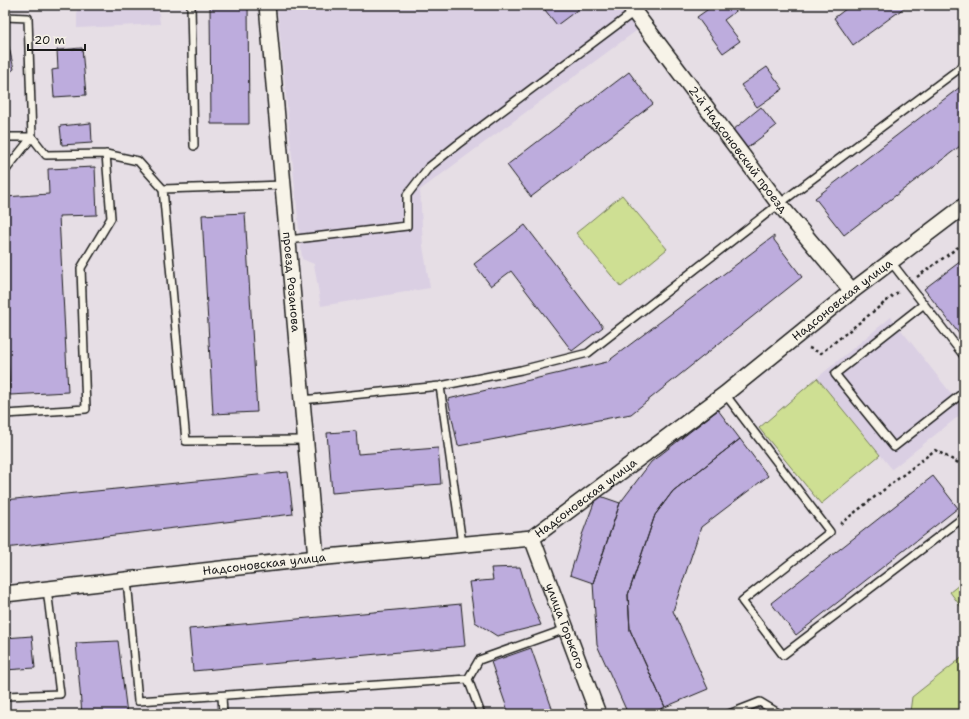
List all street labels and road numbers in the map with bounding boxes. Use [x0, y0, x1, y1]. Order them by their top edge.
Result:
street label: 2-й Надсоновский проезд [685, 83, 791, 217]
street label: проезд Розанова [279, 231, 304, 333]
street label: Надсоновская улица [788, 255, 896, 345]
street label: Надсоновская улица [531, 454, 641, 541]
street label: Надсоновская улица [202, 549, 327, 579]
street label: улица Горького [542, 581, 588, 671]

